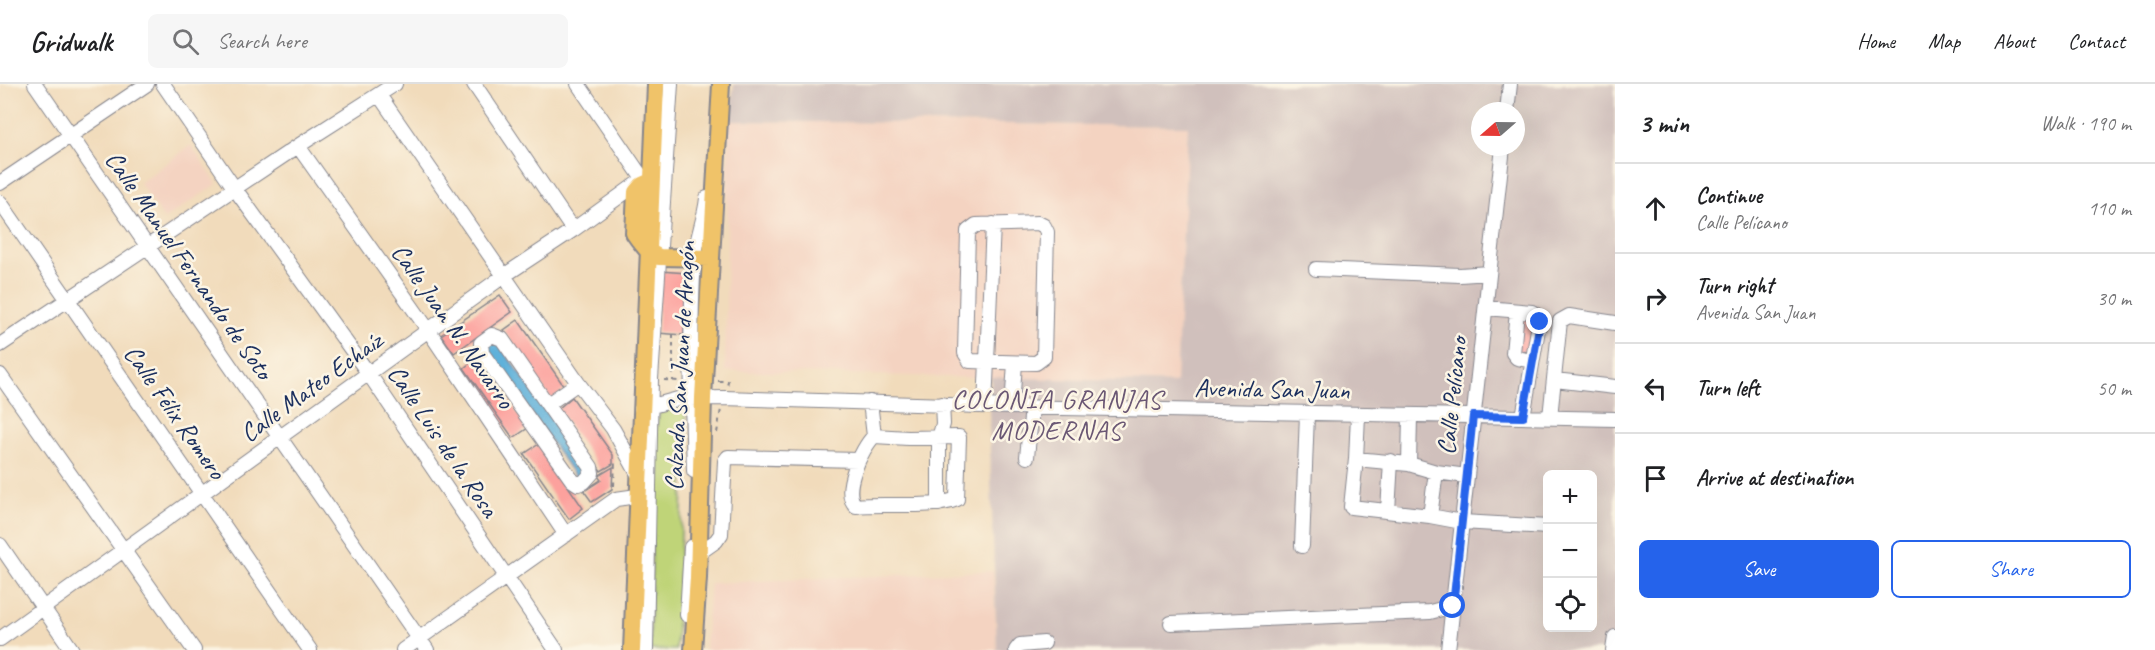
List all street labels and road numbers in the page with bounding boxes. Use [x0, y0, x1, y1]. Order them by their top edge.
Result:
street label: Calle Manuel Fernando de Soto [98, 144, 282, 388]
street label: Calle Juan N. Navarro [384, 237, 523, 416]
street label: Calzada San Juan de Aragón [657, 239, 703, 491]
street label: Calle Mateo Echaíz [234, 323, 391, 450]
street label: Calle Pelícano [1429, 333, 1475, 456]
street label: Calle Félix Romero [117, 338, 234, 487]
street label: Calle Luis de la Rosa [380, 359, 507, 525]
street label: Avenida San Juan [1194, 371, 1350, 407]

